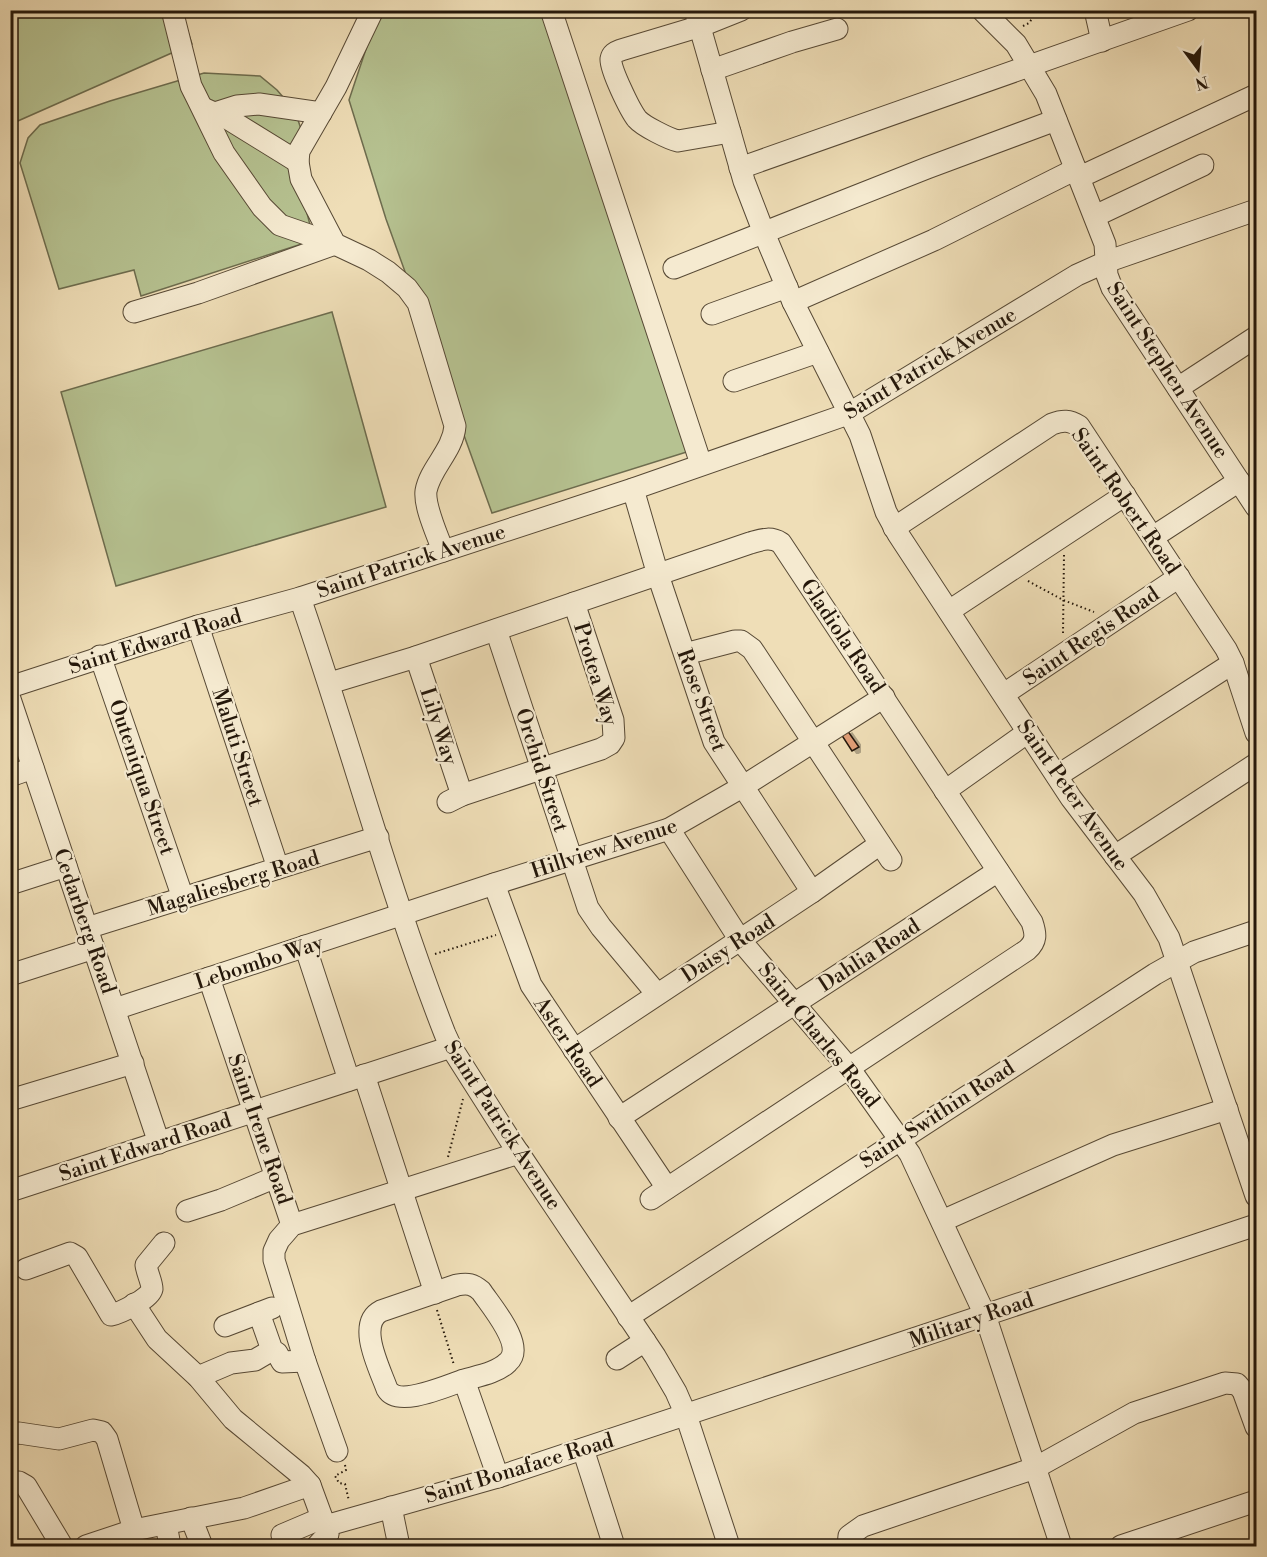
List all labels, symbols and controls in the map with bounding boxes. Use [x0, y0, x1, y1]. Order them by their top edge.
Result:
north arrow [1168, 39, 1228, 99]
text: N [1193, 71, 1211, 94]
street label: Saint Stephen Avenue [1100, 277, 1234, 464]
street label: Saint Patrick Avenue [839, 302, 1022, 426]
street label: Saint Robert Road [1065, 423, 1185, 580]
street label: Saint Patrick Avenue [314, 519, 509, 605]
street label: Gladiola Road [794, 574, 890, 699]
street label: Saint Regis Road [1018, 582, 1165, 692]
street label: Saint Edward Road [66, 603, 245, 681]
street label: Protea Way [567, 620, 623, 730]
street label: Rose Street [670, 645, 732, 756]
street label: Lily Way [413, 684, 463, 769]
street label: Maluti Street [206, 685, 269, 810]
street label: Outeniqua Street [102, 696, 180, 859]
street label: Orchid Street [509, 705, 573, 836]
street label: Saint Peter Avenue [1010, 715, 1134, 876]
street label: Hillview Avenue [528, 813, 681, 885]
street label: Cedarberg Road [47, 845, 121, 997]
street label: Magaliesberg Road [144, 845, 323, 923]
street label: Daisy Road [677, 909, 780, 989]
street label: Dahlia Road [814, 913, 925, 998]
street label: Lebombo Way [192, 930, 327, 996]
street label: Saint Charles Road [752, 958, 885, 1114]
street label: Aster Road [527, 991, 607, 1093]
street label: Saint Patrick Avenue [438, 1036, 567, 1215]
street label: Saint Irene Road [221, 1051, 297, 1208]
street label: Saint Swithin Road [855, 1055, 1020, 1175]
street label: Saint Edward Road [56, 1108, 235, 1188]
street label: Military Road [906, 1287, 1037, 1354]
street label: Saint Bonaface Road [422, 1428, 617, 1510]

